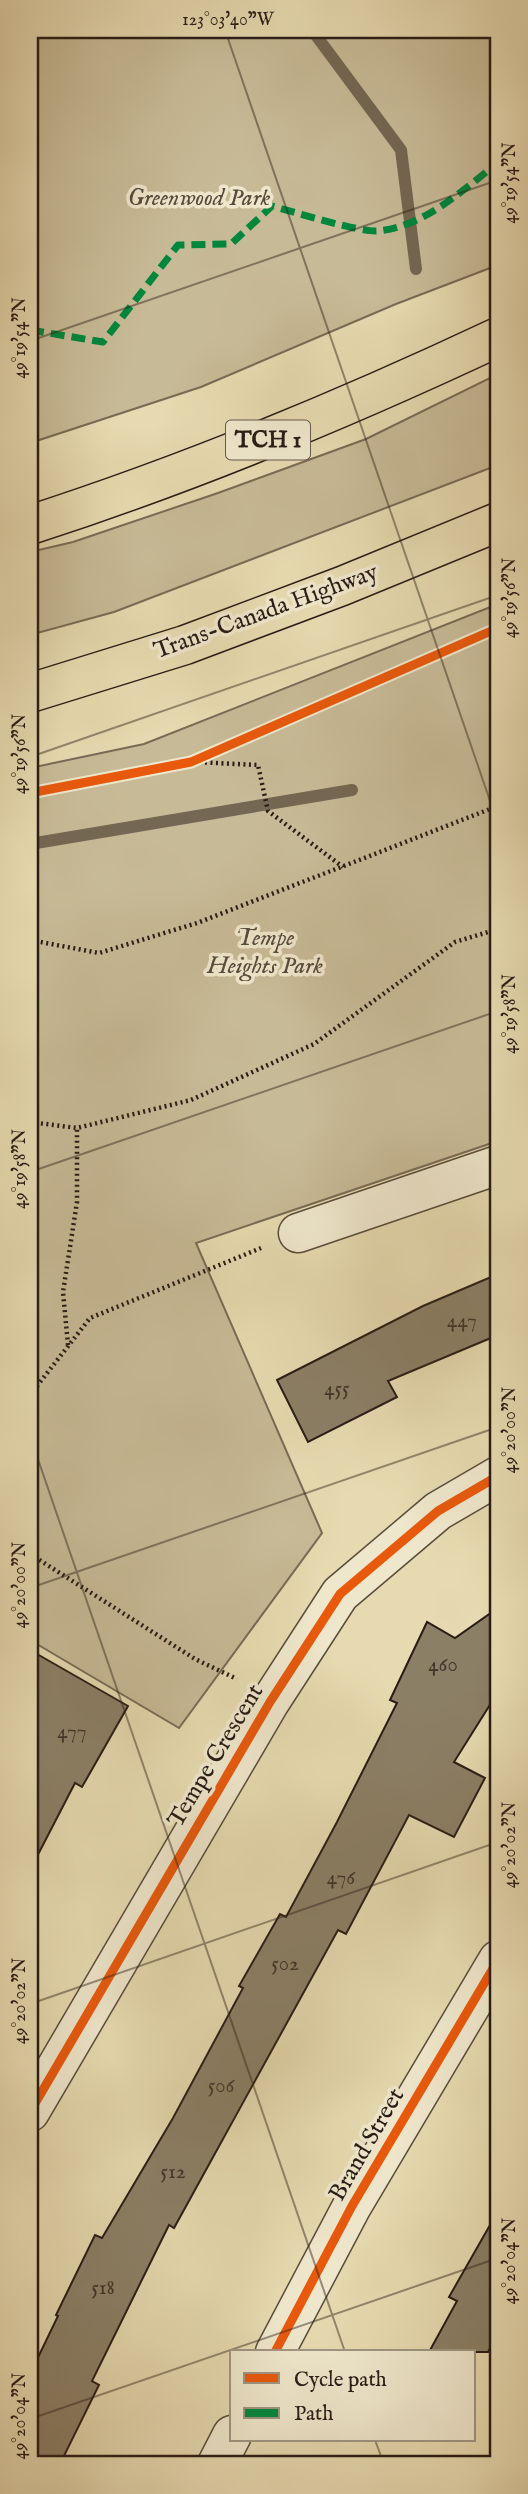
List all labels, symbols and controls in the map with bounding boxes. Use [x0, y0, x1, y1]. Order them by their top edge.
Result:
text: 123°03'40"W [182, 9, 275, 32]
text: 49°19'54"N [499, 142, 522, 224]
park label: Greenwood Park [128, 183, 271, 214]
text: 49°19'54"N [9, 297, 32, 379]
road number: TCH 1 [226, 420, 310, 460]
street label: Trans-Canada Highway [150, 557, 383, 667]
text: 49°19'56"N [499, 557, 522, 638]
text: 49°19'56"N [9, 713, 32, 794]
park label: Tempe Heights Park [206, 923, 323, 982]
text: 49°19'58"N [499, 974, 522, 1054]
text: 49°19'58"N [9, 1129, 32, 1209]
house number: 447 [447, 1308, 477, 1335]
house number: 455 [324, 1376, 350, 1403]
text: 49°20'00"N [499, 1386, 522, 1473]
text: 49°20'00"N [9, 1541, 32, 1628]
house number: 460 [428, 1652, 458, 1679]
street label: Tempe Crescent [161, 1679, 271, 1833]
house number: 477 [57, 1719, 87, 1746]
text: 49°20'02"N [499, 1801, 522, 1888]
house number: 476 [327, 1865, 356, 1892]
house number: 502 [271, 1951, 299, 1978]
text: 49°20'02"N [9, 1957, 32, 2044]
house number: 506 [208, 2073, 235, 2100]
street label: Brand Street [322, 2083, 412, 2207]
house number: 512 [160, 2159, 186, 2186]
text: 49°20'04"N [499, 2217, 522, 2304]
house number: 518 [91, 2275, 115, 2302]
legend [230, 2350, 476, 2442]
text: Cycle path [294, 2367, 387, 2394]
text: 49°20'04"N [9, 2372, 32, 2459]
text: Path [294, 2401, 333, 2428]

